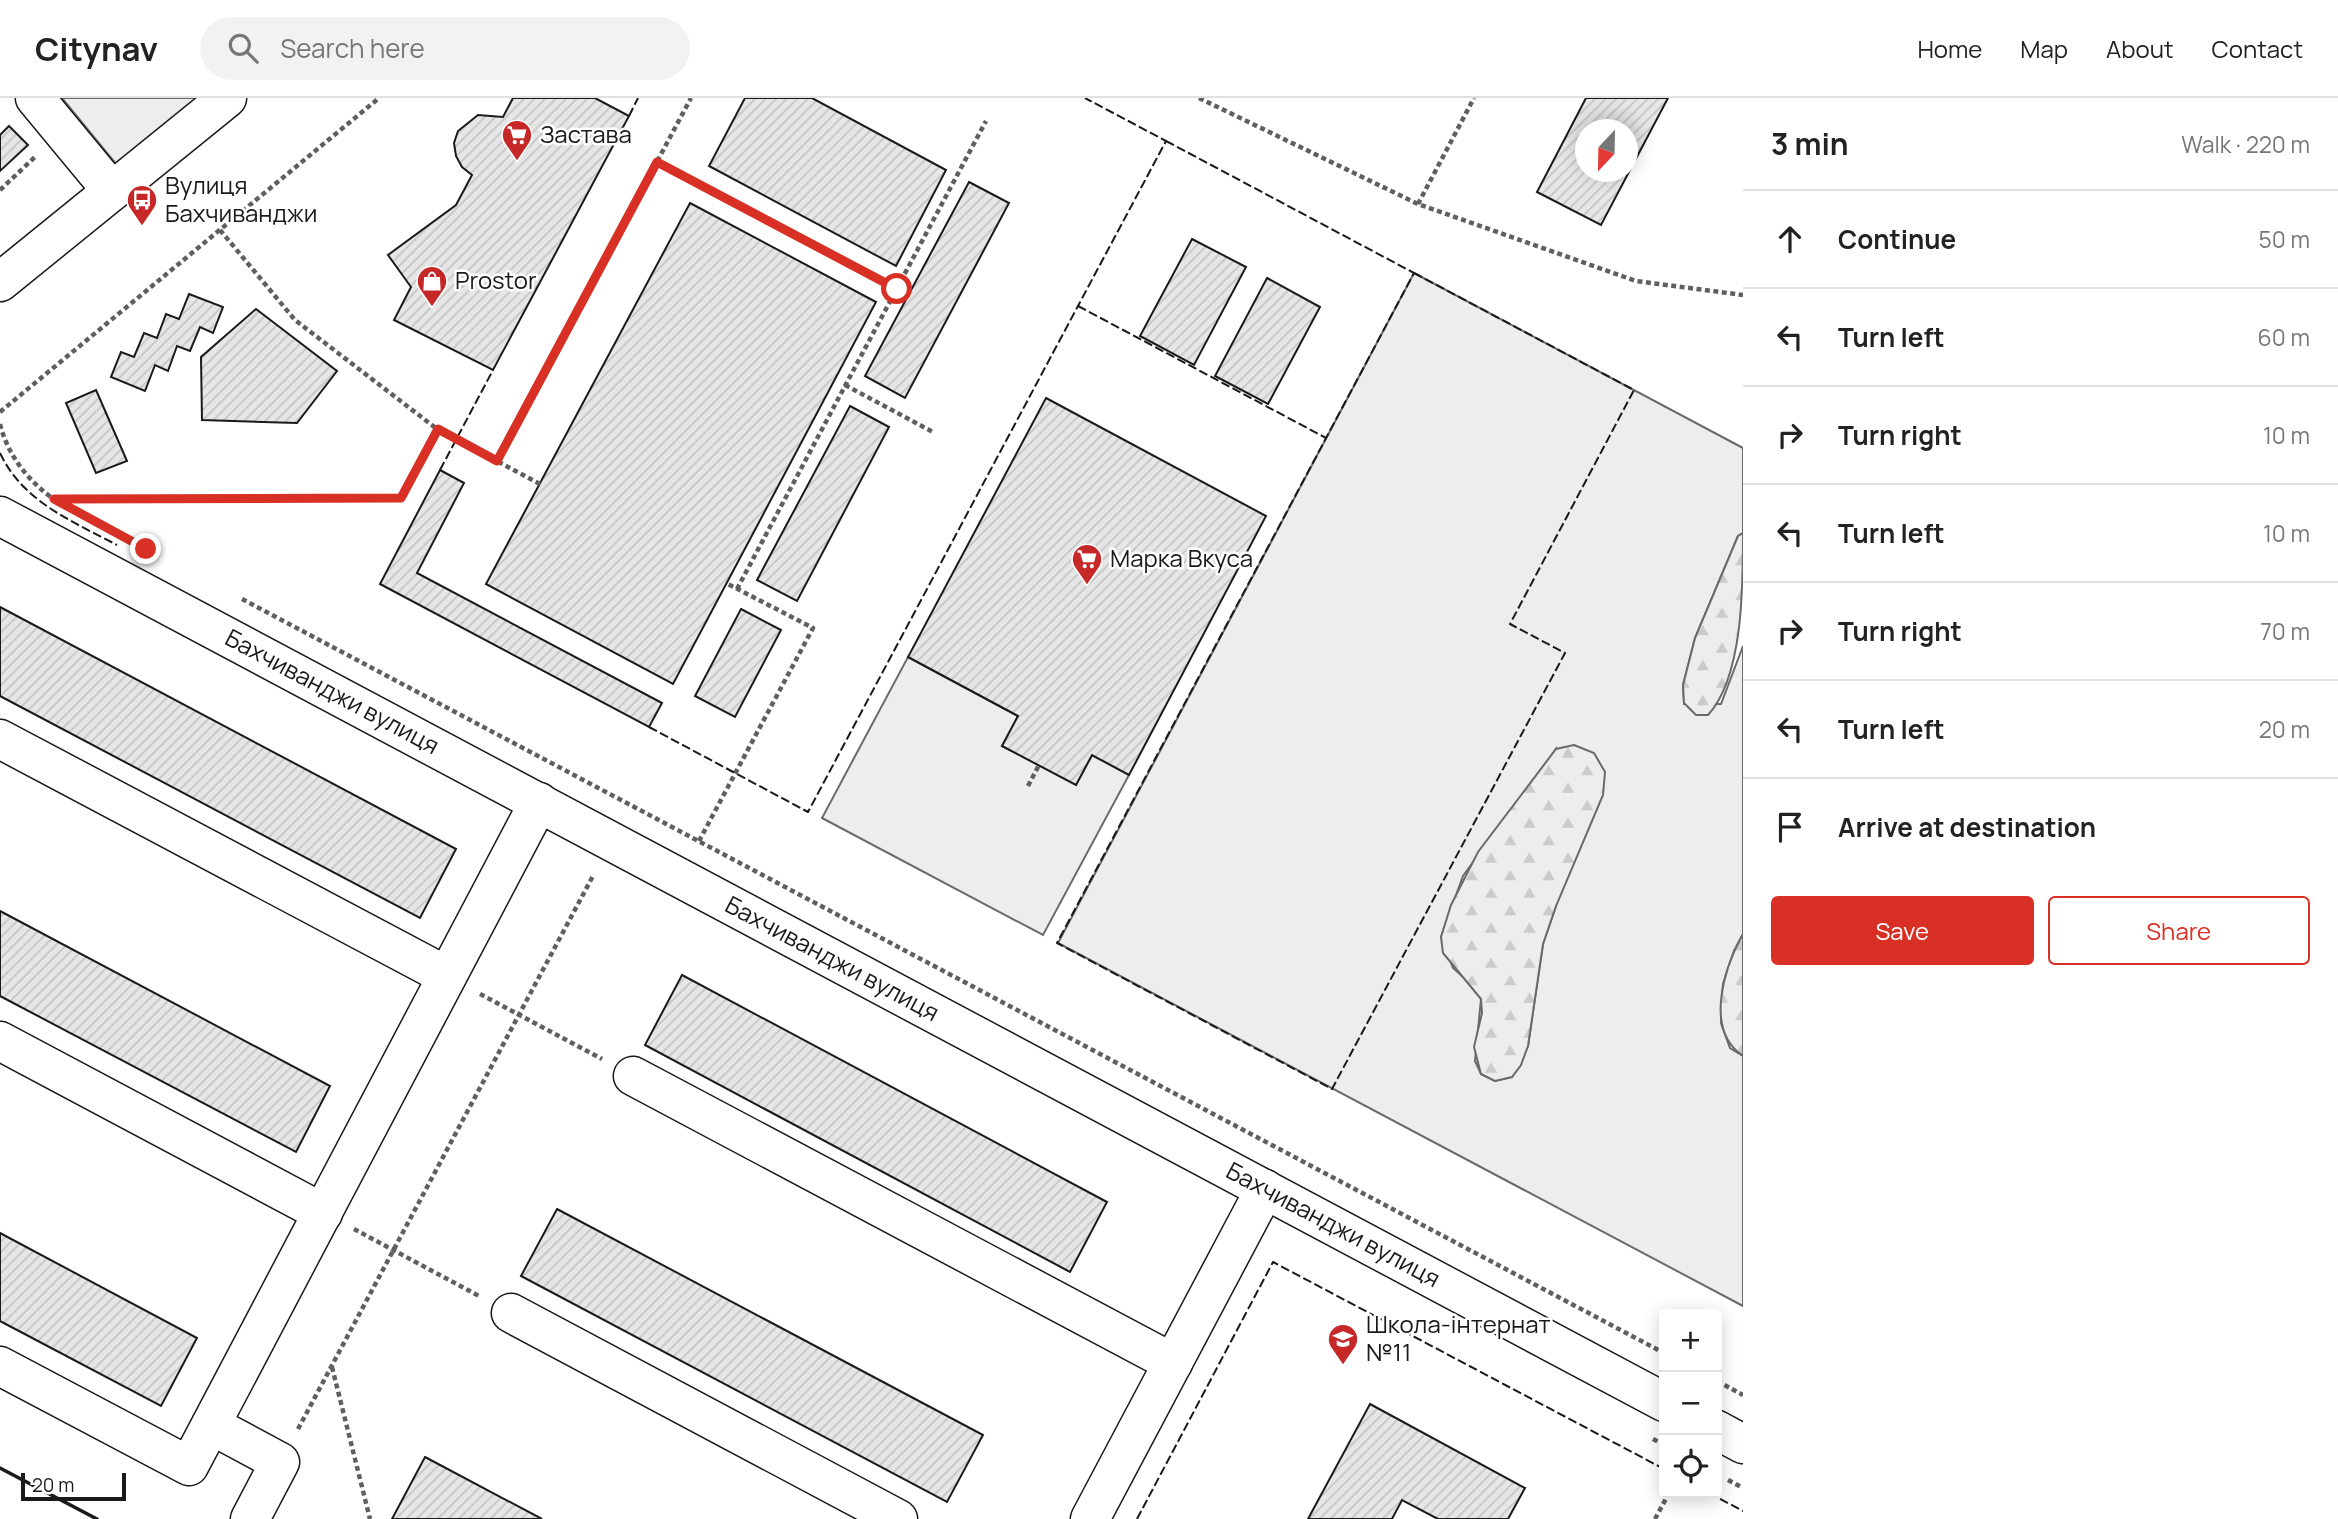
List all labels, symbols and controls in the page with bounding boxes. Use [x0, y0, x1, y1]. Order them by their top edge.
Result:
search box [200, 17, 690, 80]
text: Citynav [35, 26, 158, 71]
icon: search [224, 29, 262, 67]
text: Search here [280, 30, 425, 66]
text: Home [1917, 32, 1982, 65]
text: Map [2020, 32, 2068, 65]
text: About [2106, 32, 2174, 65]
text: Contact [2212, 32, 2303, 65]
place label: Застава [540, 117, 632, 150]
supermarket icon: Застава [500, 118, 534, 162]
north arrow [1575, 119, 1638, 182]
text: 3 min [1771, 123, 1849, 164]
text: Walk · 220 m [2181, 128, 2310, 160]
place label: Вулиця Бахчиванджи [165, 168, 317, 229]
bus stop icon: Вулиця Бахчиванджи [125, 183, 159, 227]
icon: ahead [1771, 220, 1809, 258]
text: Continue [1838, 221, 1956, 257]
text: 50 m [2259, 223, 2310, 255]
place label: Prostor [455, 263, 537, 296]
shop icon: Prostor [415, 264, 449, 308]
route start [881, 273, 912, 304]
icon: left [1771, 318, 1809, 356]
text: Turn left [1838, 319, 1945, 355]
text: 60 m [2258, 321, 2310, 353]
icon: right [1771, 416, 1809, 454]
text: Turn right [1838, 417, 1962, 453]
text: 10 m [2263, 419, 2310, 451]
icon: left [1771, 514, 1809, 552]
text: Turn left [1838, 515, 1945, 551]
text: 10 m [2263, 517, 2310, 549]
route end [130, 533, 161, 564]
place label: Марка Вкуса [1110, 541, 1253, 574]
supermarket icon: Марка Вкуса [1070, 542, 1104, 586]
icon: right [1771, 612, 1809, 650]
text: Turn right [1838, 613, 1962, 649]
text: 70 m [2260, 615, 2310, 647]
street label: Бахчиванджи вулиця [220, 620, 445, 761]
icon: left [1771, 710, 1809, 748]
text: Turn left [1838, 711, 1945, 747]
text: 20 m [2259, 713, 2310, 745]
icon: arrive [1771, 808, 1809, 846]
text: Arrive at destination [1838, 809, 2096, 845]
street label: Бахчиванджи вулиця [720, 887, 945, 1028]
button: Save [1771, 896, 2034, 965]
button: Share [2048, 896, 2310, 965]
street label: Бахчиванджи вулиця [1221, 1153, 1446, 1294]
place label: Школа-інтернат №11 [1366, 1307, 1551, 1368]
map controls [1659, 1309, 1722, 1498]
button: + [1659, 1309, 1722, 1372]
school or university icon: Школа-інтернат №11 [1326, 1322, 1360, 1366]
button: − [1659, 1372, 1722, 1435]
button: locate [1659, 1435, 1722, 1498]
scale bar [21, 1470, 126, 1502]
text: 20 m [32, 1472, 74, 1498]

